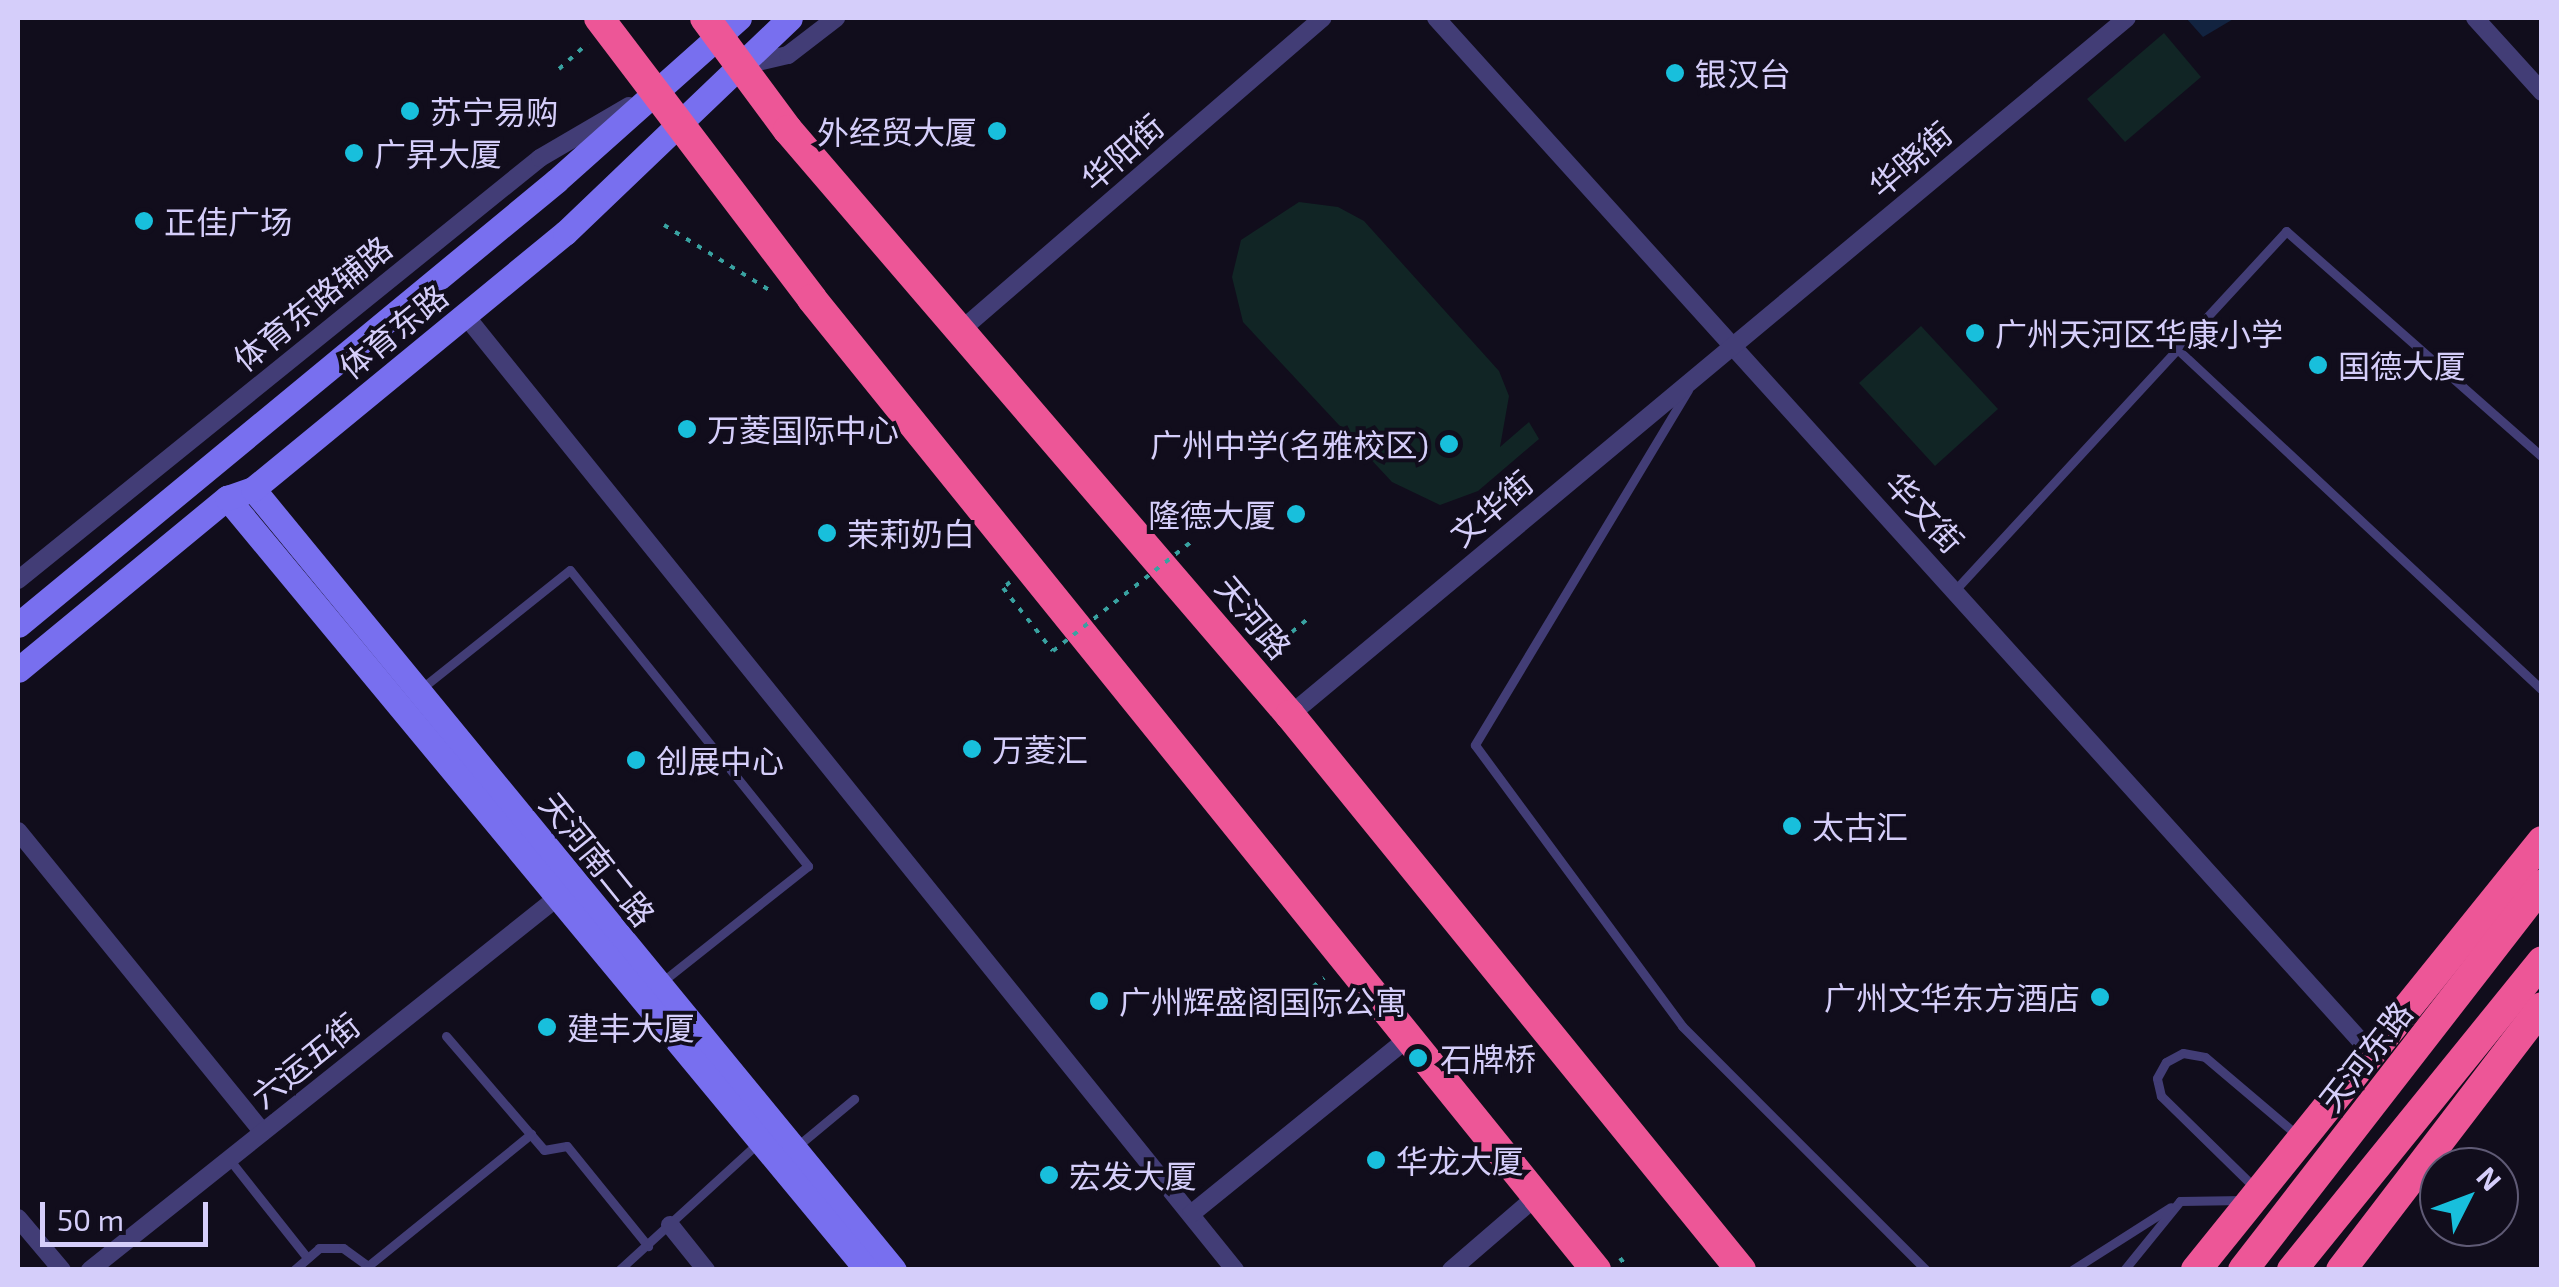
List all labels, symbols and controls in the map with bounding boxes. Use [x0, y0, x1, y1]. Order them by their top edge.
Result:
place label: 银汉台 [1695, 54, 1791, 92]
marker: 银汉台 [1664, 62, 1686, 84]
place label: 苏宁易购 [430, 92, 558, 130]
marker: 苏宁易购 [399, 100, 421, 122]
street label: 华阳街 [1073, 106, 1171, 198]
place label: 外经贸大厦 [817, 112, 977, 150]
street label: 华晓街 [1861, 113, 1959, 205]
marker: 外经贸大厦 [986, 120, 1008, 142]
place label: 广昇大厦 [374, 134, 502, 172]
marker: 广昇大厦 [343, 142, 365, 164]
place label: 正佳广场 [164, 202, 292, 240]
marker: 正佳广场 [133, 210, 155, 232]
street label: 体育东路辅路 [225, 228, 399, 378]
street label: 体育东路 [331, 276, 455, 386]
place label: 广州天河区华康小学 [1995, 314, 2283, 352]
marker: 广州天河区华康小学 [1964, 322, 1986, 344]
place label: 国德大厦 [2338, 346, 2466, 384]
marker: 国德大厦 [2307, 354, 2329, 376]
place label: 万菱国际中心 [707, 410, 899, 448]
marker: 万菱国际中心 [676, 418, 698, 440]
place label: 广州中学(名雅校区) [1150, 425, 1429, 463]
marker: 广州中学(名雅校区) [1438, 433, 1460, 455]
street label: 文华街 [1442, 462, 1540, 554]
street label: 华文街 [1878, 464, 1972, 560]
place label: 隆德大厦 [1148, 495, 1276, 533]
marker: 隆德大厦 [1285, 503, 1307, 525]
place label: 茉莉奶白 [847, 514, 975, 552]
marker: 茉莉奶白 [816, 522, 838, 544]
street label: 天河路 [1208, 568, 1300, 666]
place label: 万菱汇 [992, 730, 1088, 768]
marker: 万菱汇 [961, 738, 983, 760]
place label: 创展中心 [656, 741, 784, 779]
marker: 创展中心 [625, 749, 647, 771]
street label: 天河南二路 [533, 785, 663, 933]
place label: 太古汇 [1812, 807, 1908, 845]
marker: 太古汇 [1781, 815, 1803, 837]
place label: 广州文华东方酒店 [1824, 978, 2080, 1016]
place label: 广州辉盛阁国际公寓 [1119, 982, 1407, 1020]
marker: 广州文华东方酒店 [2089, 986, 2111, 1008]
marker: 广州辉盛阁国际公寓 [1088, 990, 1110, 1012]
street label: 天河东路 [2310, 994, 2420, 1118]
street label: 六运五街 [243, 1005, 367, 1115]
place label: 建丰大厦 [567, 1008, 695, 1046]
marker: 建丰大厦 [536, 1016, 558, 1038]
place label: 石牌桥 [1440, 1039, 1536, 1077]
marker: 石牌桥 [1405, 1045, 1431, 1071]
place label: 华龙大厦 [1396, 1141, 1524, 1179]
north arrow [2419, 1147, 2519, 1247]
marker: 华龙大厦 [1365, 1149, 1387, 1171]
place label: 宏发大厦 [1069, 1156, 1197, 1194]
text: N [2470, 1159, 2509, 1197]
marker: 宏发大厦 [1038, 1164, 1060, 1186]
scale bar [45, 1182, 212, 1244]
text: 50 m [57, 1201, 124, 1237]

